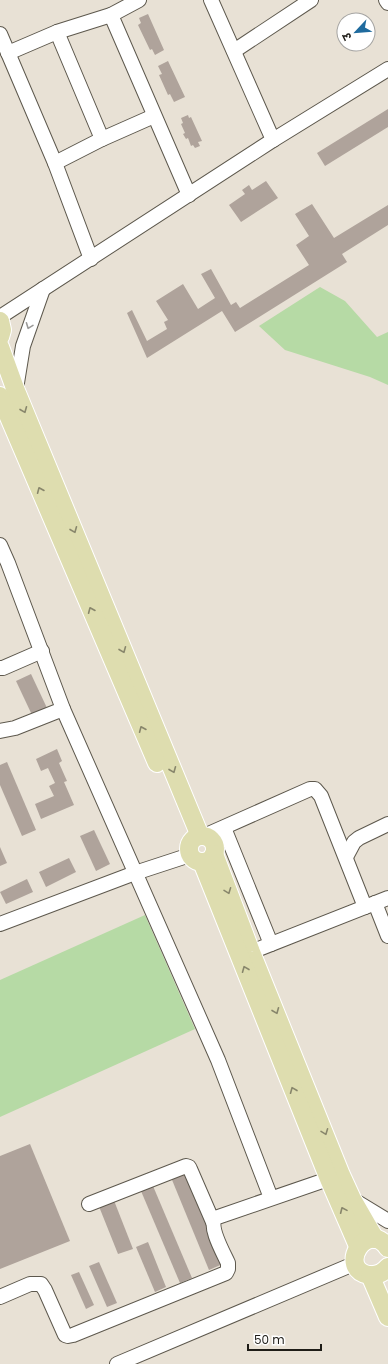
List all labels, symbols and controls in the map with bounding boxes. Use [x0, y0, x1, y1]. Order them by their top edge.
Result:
north arrow [336, 12, 376, 52]
text: उ [338, 29, 356, 44]
one-way arrow [26, 322, 34, 329]
one-way arrow [19, 406, 27, 413]
one-way arrow [37, 487, 45, 495]
one-way arrow [69, 526, 77, 533]
one-way arrow [88, 606, 96, 614]
one-way arrow [119, 646, 127, 653]
one-way arrow [139, 726, 147, 733]
one-way arrow [168, 766, 176, 773]
one-way arrow [223, 887, 231, 894]
one-way arrow [242, 966, 250, 974]
one-way arrow [271, 1008, 279, 1015]
one-way arrow [290, 1086, 298, 1093]
one-way arrow [320, 1128, 328, 1135]
one-way arrow [339, 1207, 347, 1214]
scale bar [248, 1326, 321, 1352]
text: 50 m [254, 1331, 285, 1348]

